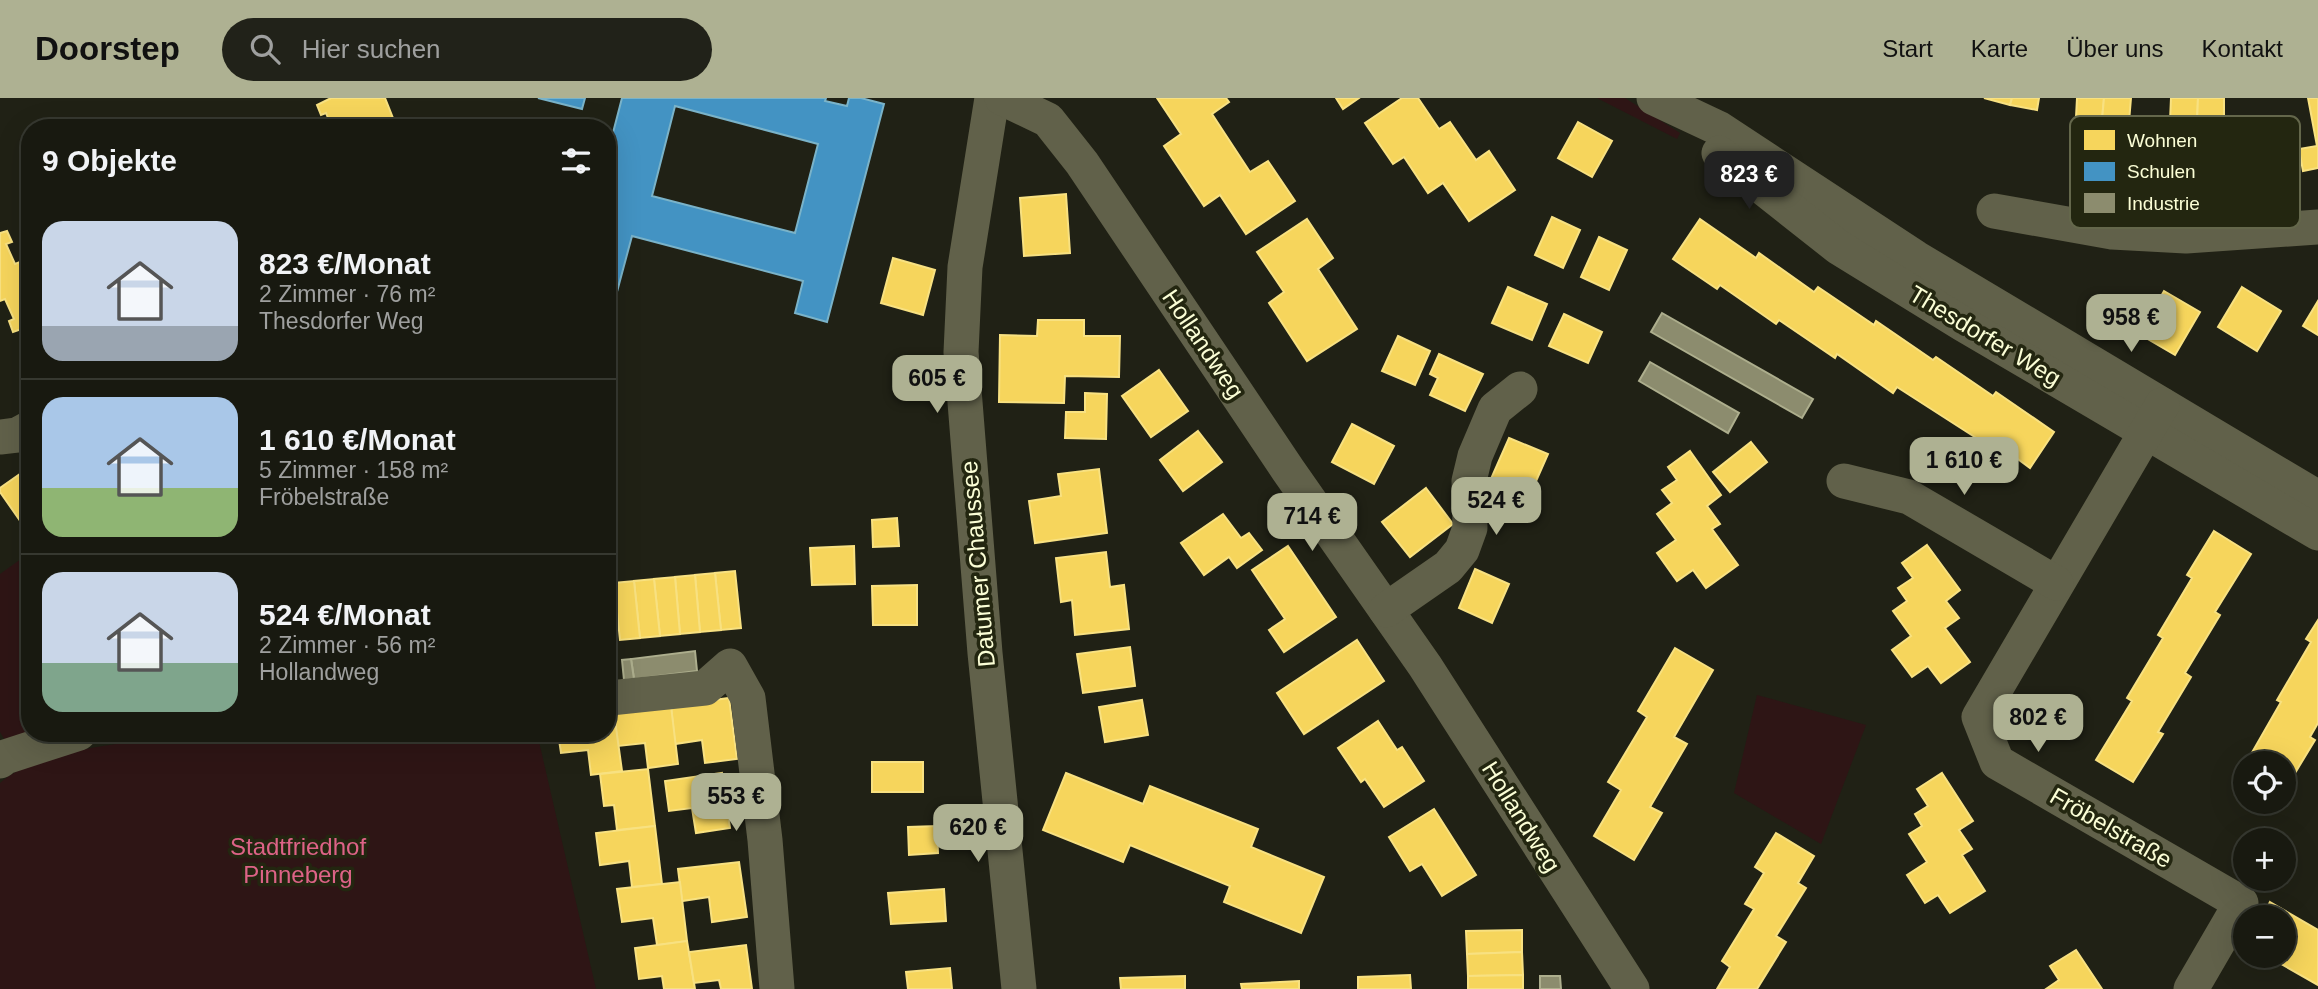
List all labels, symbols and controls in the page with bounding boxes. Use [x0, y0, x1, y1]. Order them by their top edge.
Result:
search box [222, 18, 712, 81]
text: Doorstep [35, 30, 180, 67]
icon: search [246, 30, 284, 68]
text: Hier suchen [302, 34, 441, 64]
text: Start [1882, 35, 1933, 62]
text: Karte [1971, 35, 2028, 62]
text: Über uns [2066, 35, 2164, 62]
text: Kontakt [2202, 35, 2283, 62]
legend [2070, 116, 2300, 228]
text: Wohnen [2127, 130, 2197, 151]
icon: filters [557, 142, 595, 180]
text: 9 Objekte [42, 144, 177, 177]
pin: 823 € [1700, 152, 1798, 211]
text: 823 € [1720, 161, 1778, 187]
text: Schulen [2127, 161, 2196, 182]
text: Industrie [2127, 193, 2200, 214]
text: 823 €/Monat [259, 247, 431, 280]
icon: home [98, 249, 182, 333]
street label: Thesdorfer Weg [1905, 280, 2066, 391]
text: 2 Zimmer · 76 m² [259, 281, 435, 307]
street label: Hollandweg [1157, 284, 1250, 403]
pin: 958 € [2082, 294, 2180, 354]
text: 958 € [2102, 304, 2160, 330]
text: Thesdorfer Weg [259, 308, 423, 334]
pin: 605 € [888, 356, 986, 415]
text: 605 € [908, 365, 966, 391]
text: 1 610 €/Monat [259, 423, 456, 456]
icon: home [98, 425, 182, 509]
pin: 1 610 € [1899, 438, 2029, 497]
text: 1 610 € [1926, 447, 2002, 473]
text: 5 Zimmer · 158 m² [259, 457, 448, 483]
street label: Datumer Chaussee [955, 460, 1000, 668]
pin: 524 € [1447, 478, 1545, 537]
text: Fröbelstraße [259, 484, 389, 510]
text: 524 € [1467, 487, 1525, 513]
pin: 714 € [1263, 494, 1361, 553]
text: 714 € [1283, 503, 1341, 529]
text: 524 €/Monat [259, 598, 431, 631]
icon: home [98, 600, 182, 684]
text: 2 Zimmer · 56 m² [259, 632, 435, 658]
text: Hollandweg [259, 659, 379, 685]
pin: 802 € [1989, 694, 2087, 754]
text: 802 € [2009, 704, 2067, 730]
map controls [2233, 751, 2296, 968]
button: locate [2233, 751, 2296, 814]
street label: Hollandweg [1477, 756, 1566, 877]
pin: 553 € [687, 774, 785, 833]
street label: Fröbelstraße [2046, 782, 2177, 873]
text: 553 € [707, 783, 765, 809]
pin: 620 € [929, 804, 1027, 864]
text: 620 € [949, 814, 1007, 840]
button: + [2233, 828, 2296, 891]
park label: Stadtfriedhof Pinneberg [230, 833, 366, 888]
button: − [2233, 905, 2296, 968]

